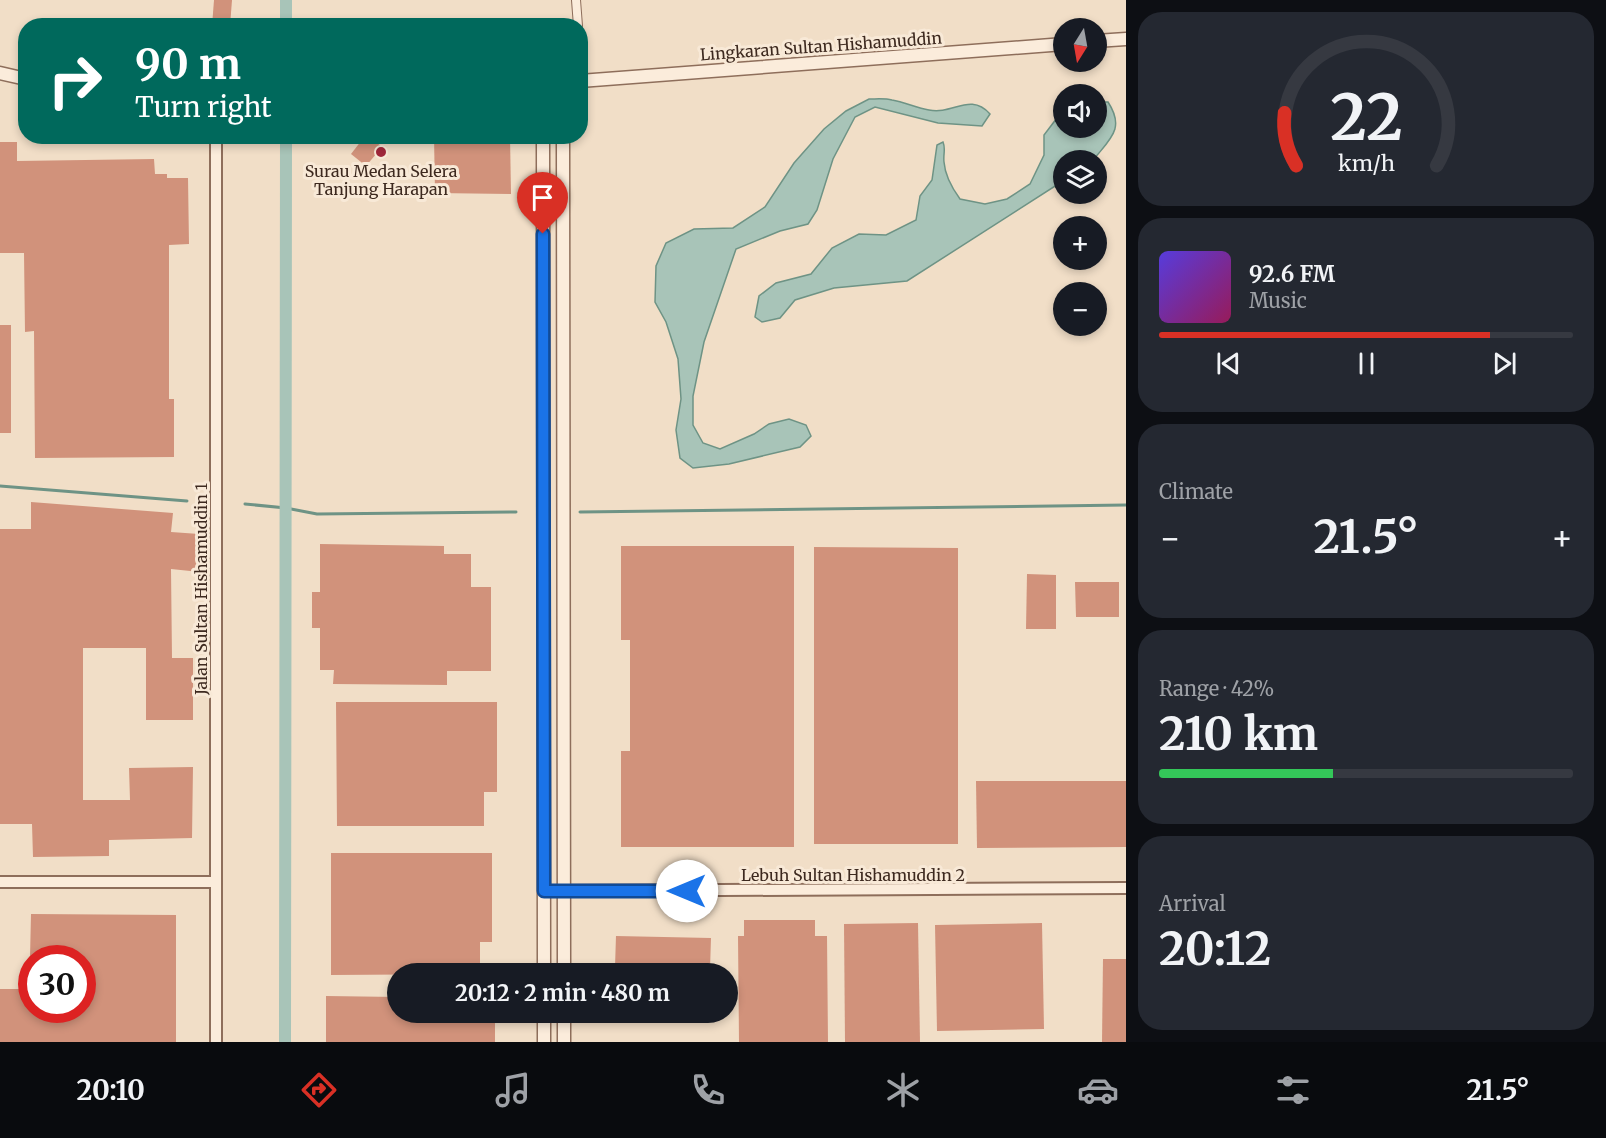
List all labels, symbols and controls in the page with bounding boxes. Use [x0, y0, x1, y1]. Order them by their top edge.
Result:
north arrow [1053, 18, 1107, 72]
map controls [1053, 18, 1107, 336]
street label: Lingkaran Sultan Hishamuddin [699, 28, 943, 64]
text: 90 m [135, 38, 241, 90]
icon: right [36, 42, 114, 120]
text: 22 [1330, 79, 1402, 157]
button: sound [1053, 84, 1107, 138]
text: Turn right [135, 90, 272, 124]
marker: Surau Medan Selera Tanjung Harapan [374, 145, 388, 159]
button: layers [1053, 150, 1107, 204]
text: km/h [1338, 150, 1394, 177]
place label: Surau Medan Selera Tanjung Harapan [305, 161, 458, 199]
pin [517, 172, 568, 234]
icon: arrive [526, 181, 559, 214]
button: + [1053, 216, 1107, 270]
text: 92.6 FM [1249, 260, 1335, 288]
button: − [1053, 282, 1107, 336]
text: Music [1249, 288, 1307, 313]
icon: previous [1212, 347, 1245, 380]
icon: pause [1350, 347, 1383, 380]
icon: next [1488, 347, 1521, 380]
text: Climate [1159, 479, 1233, 504]
street label: Jalan Sultan Hishamuddin 1 [191, 483, 211, 696]
text: 21.5° [1314, 509, 1418, 565]
text: − [1159, 518, 1181, 559]
text: + [1551, 518, 1573, 559]
text: Range · 42% [1159, 676, 1274, 701]
text: 210 km [1159, 706, 1318, 762]
position arrow [655, 859, 719, 923]
street label: Lebuh Sultan Hishamuddin 2 [741, 865, 965, 885]
text: Arrival [1159, 891, 1226, 916]
text: 20:12 [1159, 921, 1271, 977]
speed limit sign: 30 [18, 945, 96, 1023]
text: 20:12 · 2 min · 480 m [455, 979, 670, 1007]
icon: directions [298, 1069, 340, 1111]
icon: music [492, 1069, 534, 1111]
icon: phone [687, 1069, 729, 1111]
icon: climate [882, 1069, 924, 1111]
icon: car [1077, 1069, 1119, 1111]
icon: filters [1272, 1069, 1314, 1111]
text: 20:10 [76, 1073, 145, 1107]
text: 21.5° [1467, 1073, 1530, 1107]

